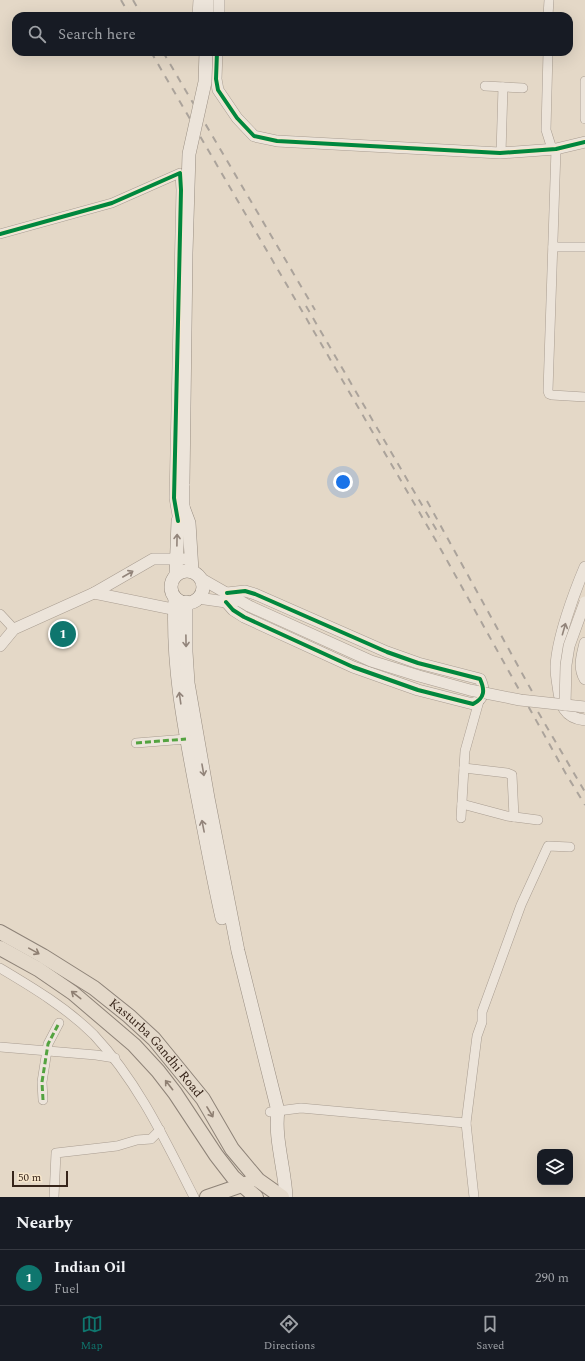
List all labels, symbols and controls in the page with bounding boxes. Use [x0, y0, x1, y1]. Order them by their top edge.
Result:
search box [12, 12, 573, 56]
icon: search [26, 23, 48, 45]
text: Search here [58, 23, 136, 46]
your location [333, 472, 353, 492]
one-way arrow [174, 534, 181, 547]
one-way arrow [122, 569, 134, 577]
pin: 1 [50, 619, 76, 649]
one-way arrow [561, 623, 568, 636]
one-way arrow [182, 634, 189, 647]
one-way arrow [176, 692, 184, 705]
one-way arrow [199, 763, 207, 776]
one-way arrow [199, 820, 207, 833]
one-way arrow [28, 947, 40, 955]
one-way arrow [71, 991, 82, 1000]
street label: Kasturba Gandhi Road [104, 994, 208, 1102]
one-way arrow [165, 1080, 174, 1091]
one-way arrow [207, 1106, 215, 1118]
map controls [537, 1149, 573, 1185]
button: layers [537, 1149, 573, 1185]
scale bar [12, 1169, 68, 1188]
text: 50 m [18, 1169, 41, 1186]
text: Nearby [16, 1210, 72, 1236]
text: Indian Oil [54, 1256, 126, 1279]
text: 1 [25, 1268, 33, 1288]
text: 290 m [535, 1268, 569, 1288]
text: Fuel [54, 1279, 79, 1299]
tab: Map [81, 1313, 103, 1354]
tab: Directions [264, 1313, 315, 1354]
tab: Saved [476, 1313, 504, 1354]

